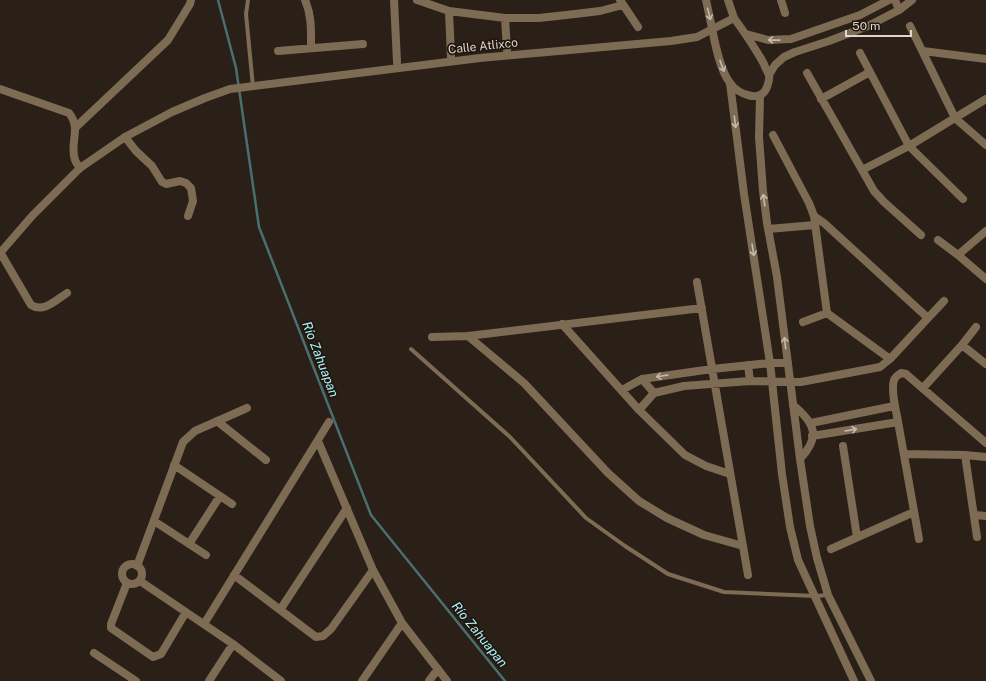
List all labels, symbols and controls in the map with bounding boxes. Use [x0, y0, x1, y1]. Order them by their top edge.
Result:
one-way arrow [706, 7, 713, 20]
scale bar [846, 12, 911, 38]
text: 50 m [852, 19, 880, 33]
street label: Calle Atlixco [447, 35, 519, 57]
one-way arrow [768, 36, 781, 44]
one-way arrow [719, 59, 727, 71]
one-way arrow [731, 115, 739, 128]
one-way arrow [760, 194, 768, 207]
one-way arrow [749, 243, 757, 256]
water label: Río Zahuapan [299, 319, 342, 399]
one-way arrow [782, 337, 789, 350]
one-way arrow [656, 372, 669, 380]
one-way arrow [844, 426, 857, 434]
water label: Río Zahuapan [449, 599, 511, 670]

